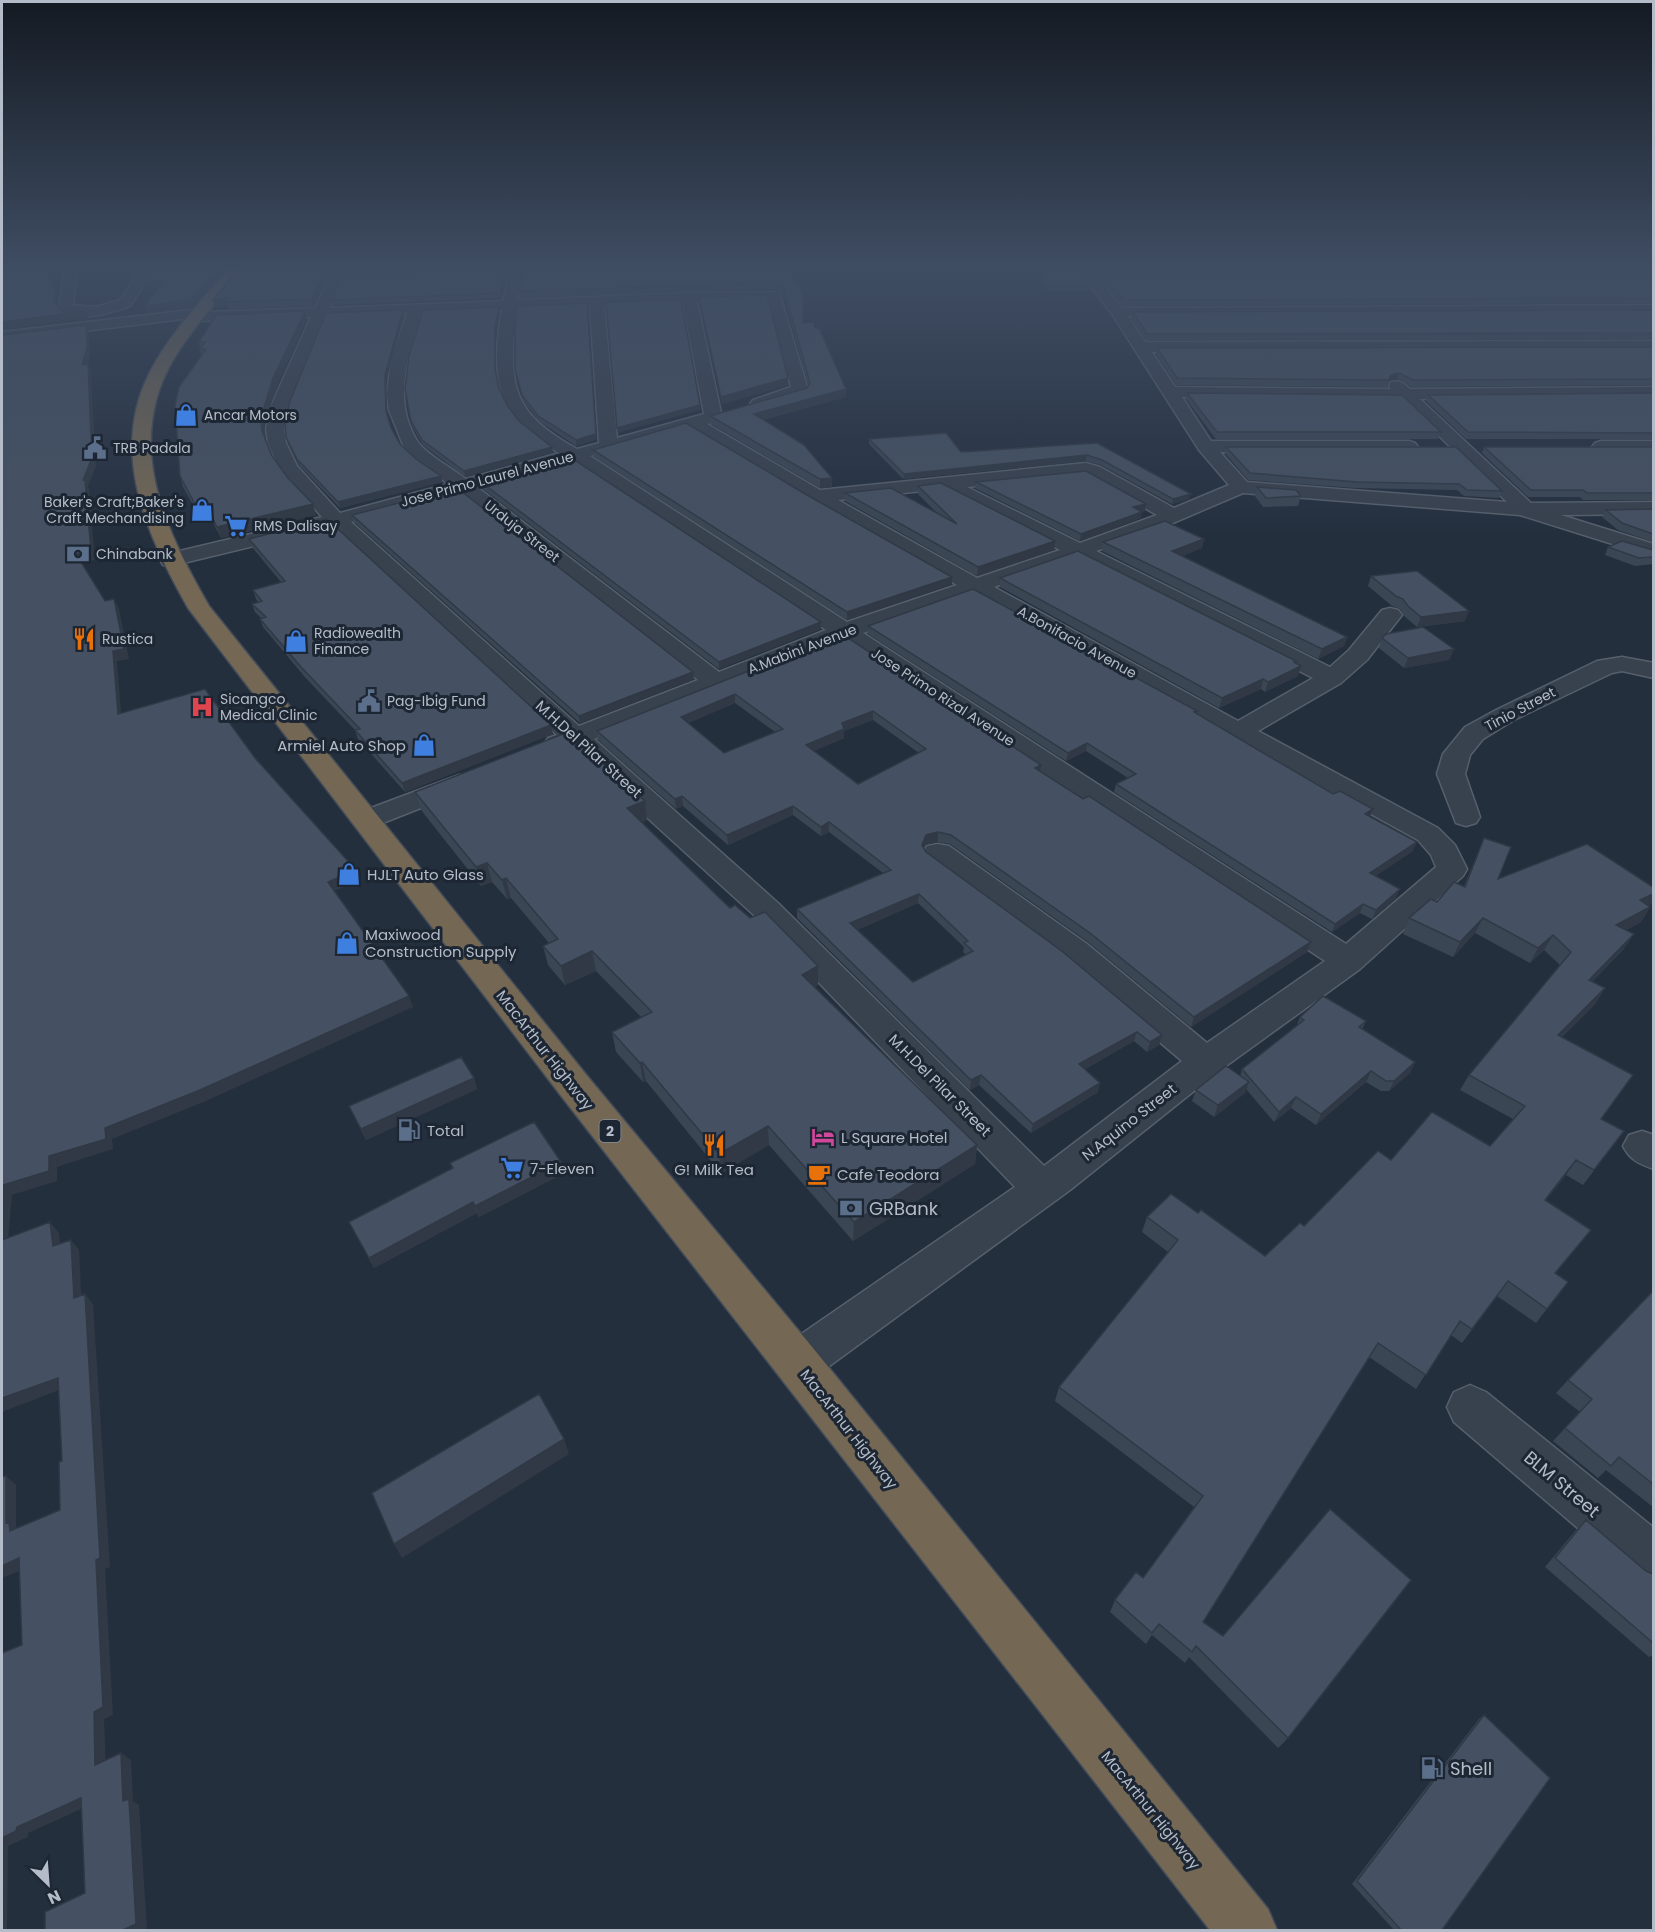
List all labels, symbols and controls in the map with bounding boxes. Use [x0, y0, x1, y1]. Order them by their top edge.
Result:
shop icon: Ancar Motors [173, 402, 199, 428]
place label: Ancar Motors [204, 405, 297, 425]
public building icon: TRB Padala [82, 435, 108, 461]
place label: TRB Padala [113, 438, 191, 458]
street label: Jose Primo Laurel Avenue [398, 446, 576, 512]
place label: Baker's Craft;Baker's Craft Mechandising [44, 492, 184, 528]
street label: Urduja Street [480, 495, 564, 567]
shop icon: Baker's Craft;Baker's Craft Mechandising [189, 497, 215, 523]
supermarket icon: RMS Dalisay [223, 513, 249, 539]
place label: RMS Dalisay [254, 516, 338, 536]
bank icon: Chinabank [65, 541, 91, 567]
place label: Chinabank [96, 544, 174, 564]
street label: A.Bonifacio Avenue [1014, 601, 1141, 683]
street label: A.Mabini Avenue [744, 619, 860, 679]
place label: Radiowealth Finance [314, 623, 401, 659]
restaurant icon: Rustica [71, 626, 97, 652]
shop icon: Radiowealth Finance [283, 628, 309, 654]
place label: Rustica [102, 629, 153, 649]
street label: Jose Primo Rizal Avenue [867, 643, 1019, 751]
street label: Tinio Street [1481, 682, 1559, 736]
public building icon: Pag-Ibig Fund [356, 688, 382, 714]
place label: Sicangco Medical Clinic [220, 689, 317, 725]
place label: Pag-Ibig Fund [387, 691, 486, 711]
hospital icon: Sicangco Medical Clinic [189, 694, 215, 720]
street label: M.H.Del Pilar Street [531, 695, 647, 803]
shop icon: Armiel Auto Shop [411, 732, 437, 758]
place label: Armiel Auto Shop [277, 735, 406, 756]
shop icon: HJLT Auto Glass [336, 861, 362, 887]
place label: HJLT Auto Glass [367, 864, 484, 885]
place label: Maxiwood Construction Supply [365, 924, 517, 962]
shop icon: Maxiwood Construction Supply [334, 930, 360, 956]
street label: MacArthur Highway [492, 986, 599, 1115]
street label: M.H.Del Pilar Street [884, 1029, 996, 1141]
street label: N.Aquino Street [1077, 1079, 1181, 1165]
fuel station icon: Total [396, 1117, 422, 1143]
place label: Total [427, 1120, 464, 1141]
road number: 2 [600, 1120, 620, 1142]
hotel icon: L Square Hotel [810, 1124, 836, 1150]
place label: L Square Hotel [841, 1127, 948, 1148]
restaurant icon: G! Milk Tea [701, 1132, 727, 1158]
supermarket icon: 7-Eleven [499, 1155, 525, 1181]
place label: 7-Eleven [530, 1158, 594, 1179]
place label: G! Milk Tea [674, 1159, 754, 1180]
cafe icon: Cafe Teodora [806, 1161, 832, 1187]
place label: Cafe Teodora [837, 1164, 939, 1185]
bank icon: GRBank [838, 1195, 864, 1221]
place label: GRBank [869, 1196, 939, 1221]
street label: MacArthur Highway [796, 1365, 903, 1494]
street label: BLM Street [1519, 1445, 1605, 1523]
street label: MacArthur Highway [1097, 1746, 1206, 1874]
fuel station icon: Shell [1419, 1755, 1445, 1781]
place label: Shell [1450, 1756, 1492, 1781]
north arrow [18, 1854, 78, 1914]
text: N [44, 1884, 64, 1910]

